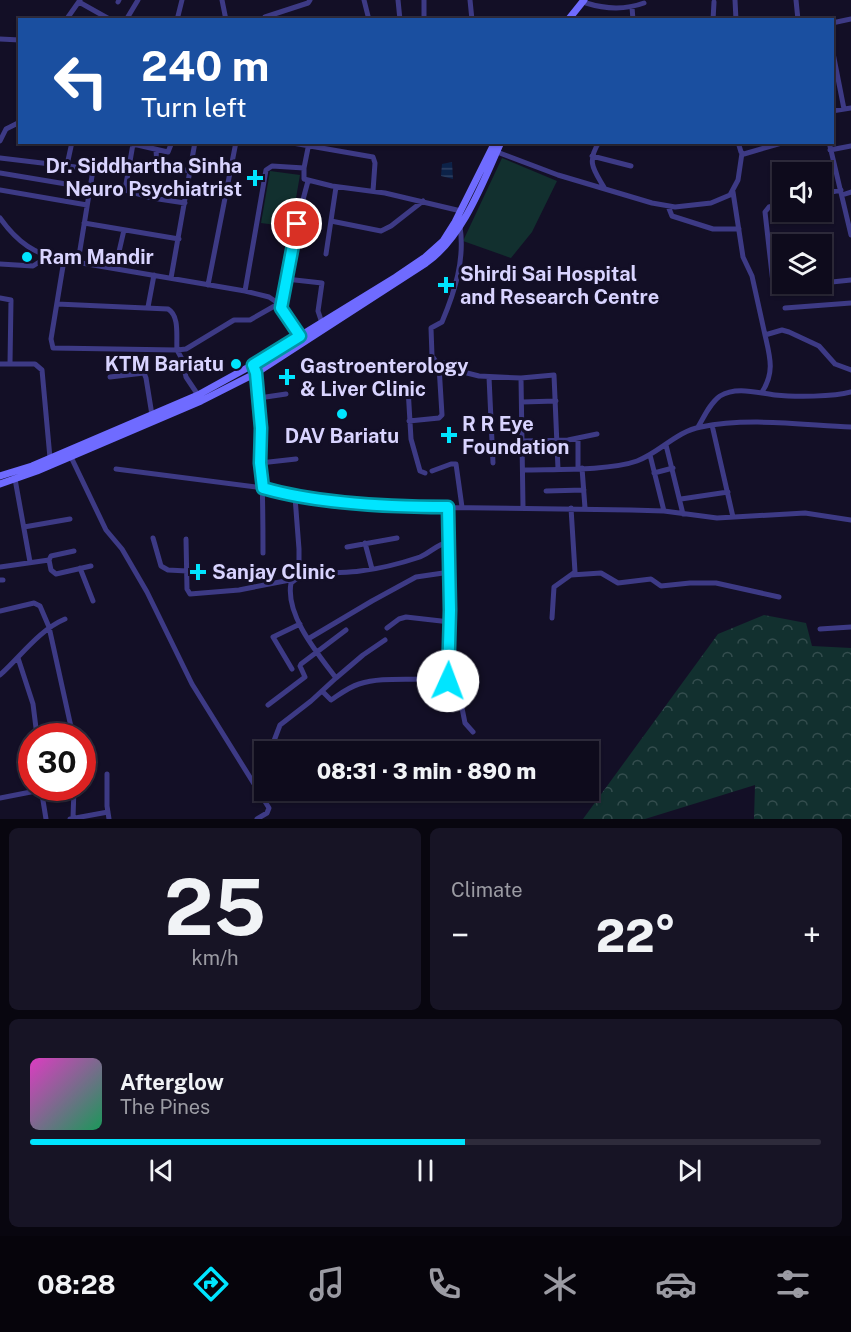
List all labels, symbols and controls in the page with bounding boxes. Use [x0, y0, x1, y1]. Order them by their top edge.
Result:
text: 240 m [141, 41, 269, 90]
icon: left [42, 42, 120, 120]
text: Turn left [141, 91, 247, 123]
place label: Dr. Siddhartha Sinha Neuro Psychiatrist [46, 154, 242, 201]
map controls [772, 162, 832, 294]
button: sound [772, 162, 832, 222]
marker: Dr. Siddhartha Sinha Neuro Psychiatrist [246, 169, 264, 187]
pin [271, 198, 322, 249]
icon: arrive [280, 207, 313, 240]
button: layers [772, 234, 832, 294]
place label: Ram Mandir [39, 245, 154, 269]
marker: Ram Mandir [20, 250, 34, 264]
place label: Shirdi Sai Hospital and Research Centre [460, 262, 659, 309]
marker: Shirdi Sai Hospital and Research Centre [437, 276, 455, 294]
place label: KTM Bariatu [105, 352, 224, 376]
place label: Gastroenterology & Liver Clinic [300, 354, 469, 401]
marker: KTM Bariatu [229, 357, 243, 371]
marker: Gastroenterology & Liver Clinic [278, 368, 296, 386]
marker: DAV Bariatu [335, 407, 349, 421]
place label: R R Eye Foundation [462, 412, 569, 459]
place label: DAV Bariatu [285, 424, 399, 448]
marker: R R Eye Foundation [440, 426, 458, 444]
place label: Sanjay Clinic [212, 560, 336, 584]
marker: Sanjay Clinic [189, 563, 207, 581]
position arrow [416, 649, 480, 713]
speed limit sign: 30 [18, 723, 96, 801]
text: 08:31 · 3 min · 890 m [317, 758, 536, 784]
text: 25 [164, 861, 266, 953]
text: Climate [451, 878, 523, 902]
text: 22° [596, 909, 676, 962]
text: − [451, 916, 469, 954]
text: + [803, 916, 821, 954]
text: km/h [191, 946, 239, 970]
text: Afterglow [120, 1069, 224, 1095]
text: The Pines [120, 1095, 210, 1119]
icon: previous [145, 1154, 178, 1187]
icon: pause [409, 1154, 442, 1187]
icon: next [673, 1154, 706, 1187]
icon: directions [190, 1263, 232, 1305]
icon: music [306, 1263, 348, 1305]
icon: phone [423, 1263, 465, 1305]
icon: climate [539, 1263, 581, 1305]
icon: car [655, 1263, 697, 1305]
icon: filters [772, 1263, 814, 1305]
text: 08:28 [37, 1268, 116, 1300]

